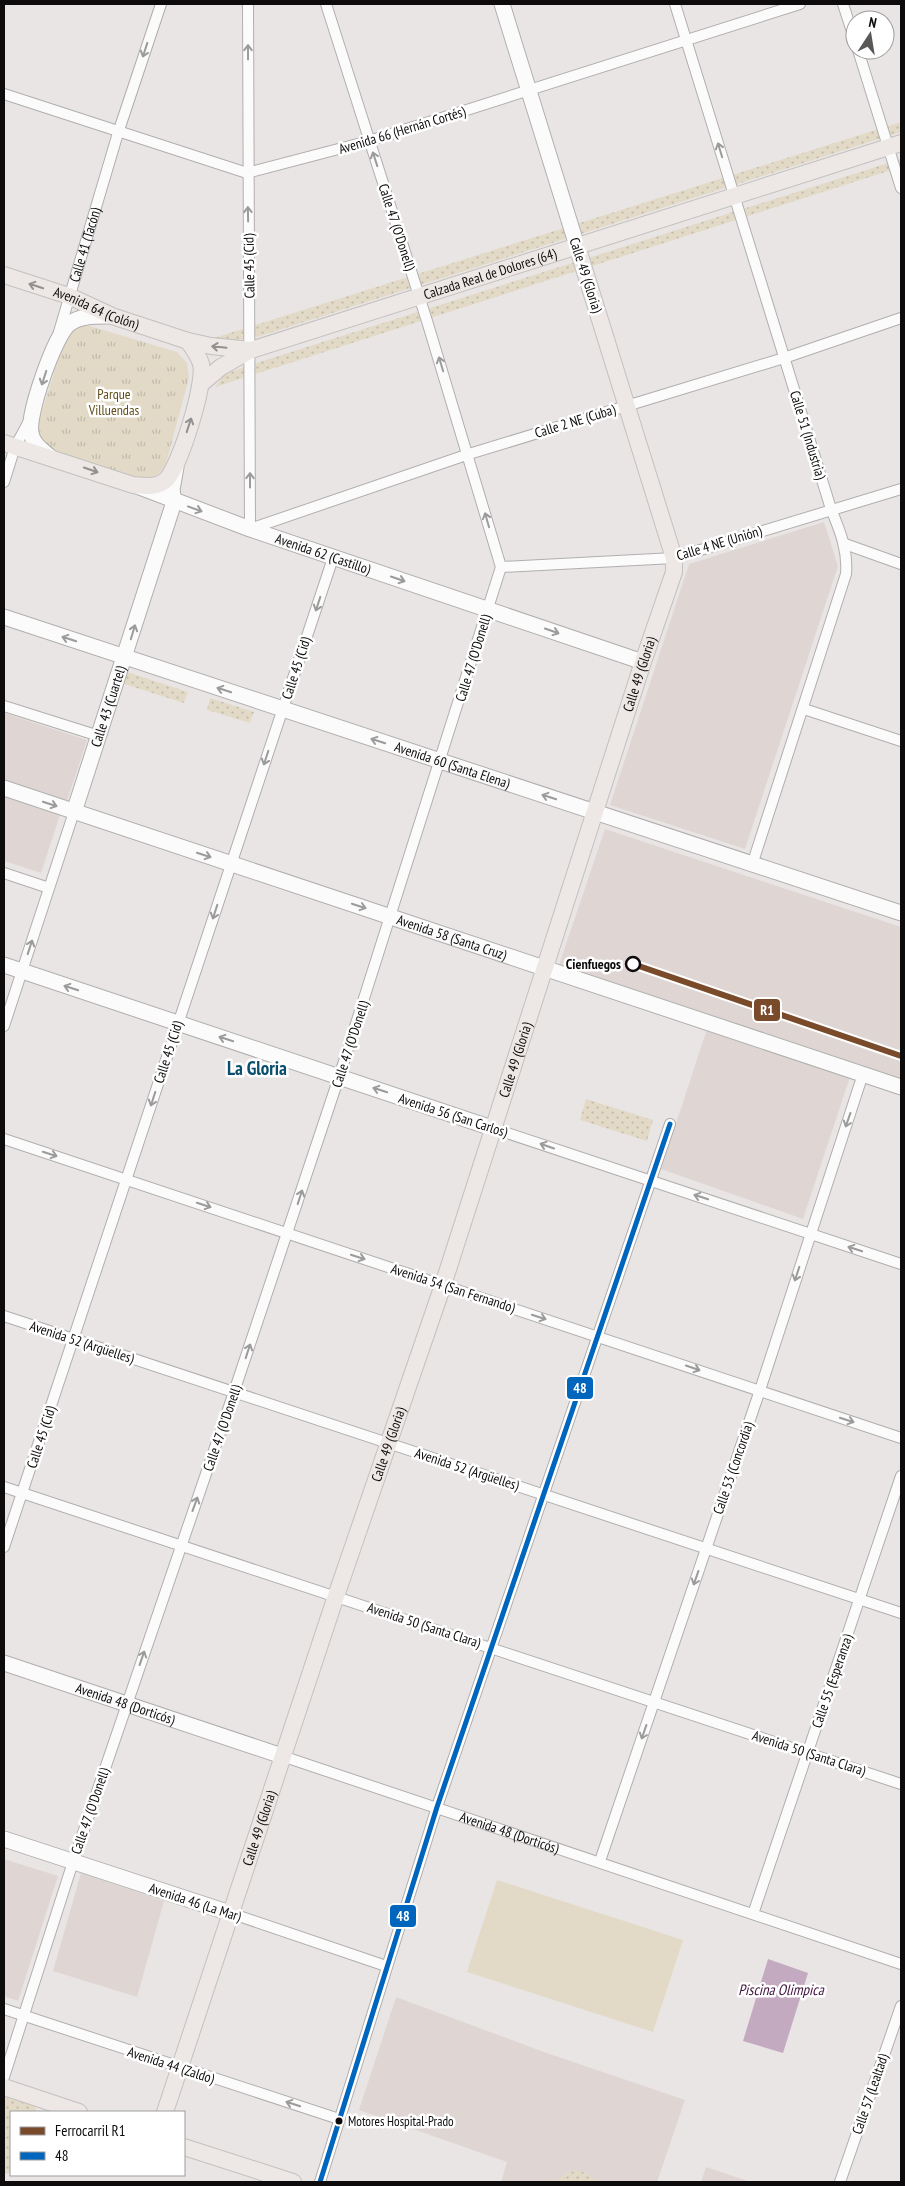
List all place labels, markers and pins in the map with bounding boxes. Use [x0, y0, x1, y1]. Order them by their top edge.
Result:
place label: Cienfuegos [566, 955, 621, 973]
marker: Cienfuegos [625, 956, 641, 972]
place label: Motores Hospital-Prado [348, 2113, 454, 2130]
marker: Motores Hospital-Prado [334, 2116, 344, 2126]

